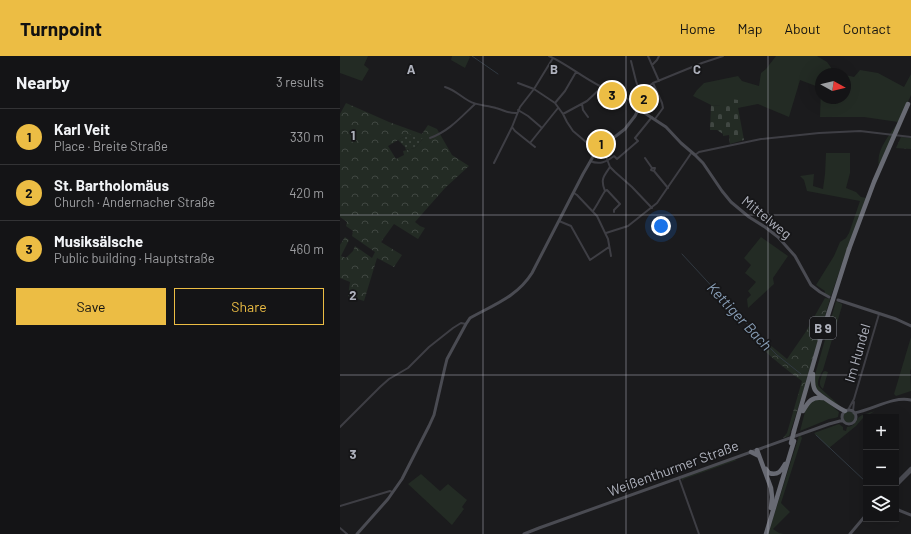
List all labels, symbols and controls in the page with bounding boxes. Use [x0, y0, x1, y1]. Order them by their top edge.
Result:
text: Turnpoint [20, 17, 102, 40]
text: Home [680, 20, 716, 37]
text: Map [738, 20, 762, 37]
text: About [784, 20, 821, 37]
text: Contact [843, 20, 891, 37]
text: A [407, 61, 416, 77]
text: B [550, 61, 558, 77]
text: C [693, 61, 701, 77]
north arrow [815, 68, 851, 104]
text: Nearby [16, 72, 70, 92]
text: 3 results [276, 74, 324, 90]
pin: 3 [599, 80, 625, 110]
pin: 2 [631, 84, 657, 114]
text: Karl Veit [54, 120, 110, 138]
text: 1 [351, 127, 355, 143]
text: 1 [27, 129, 31, 145]
text: 330 m [290, 129, 324, 145]
pin: 1 [588, 129, 614, 159]
text: Place · Breite Straße [54, 138, 168, 154]
text: St. Bartholomäus [54, 176, 169, 194]
text: 2 [25, 185, 33, 201]
text: 420 m [289, 185, 324, 201]
street label: Mittelweg [739, 192, 795, 242]
text: Church · Andernacher Straße [54, 194, 215, 210]
your location [651, 216, 671, 236]
text: Musiksälsche [54, 232, 143, 250]
text: 3 [25, 241, 33, 257]
text: 460 m [289, 241, 324, 257]
text: Public building · Hauptstraße [54, 250, 215, 266]
water label: Kettiger Bach [704, 278, 776, 354]
text: 2 [349, 287, 357, 303]
button: Save [16, 288, 166, 325]
button: Share [174, 288, 324, 325]
road number: B 9 [810, 317, 836, 339]
street label: Im Hundel [840, 322, 874, 384]
map controls [863, 414, 899, 522]
button: + [863, 414, 899, 450]
street label: Weißenthurmer Straße [605, 436, 741, 500]
text: 3 [349, 446, 357, 462]
button: − [863, 450, 899, 486]
button: layers [863, 486, 899, 522]

